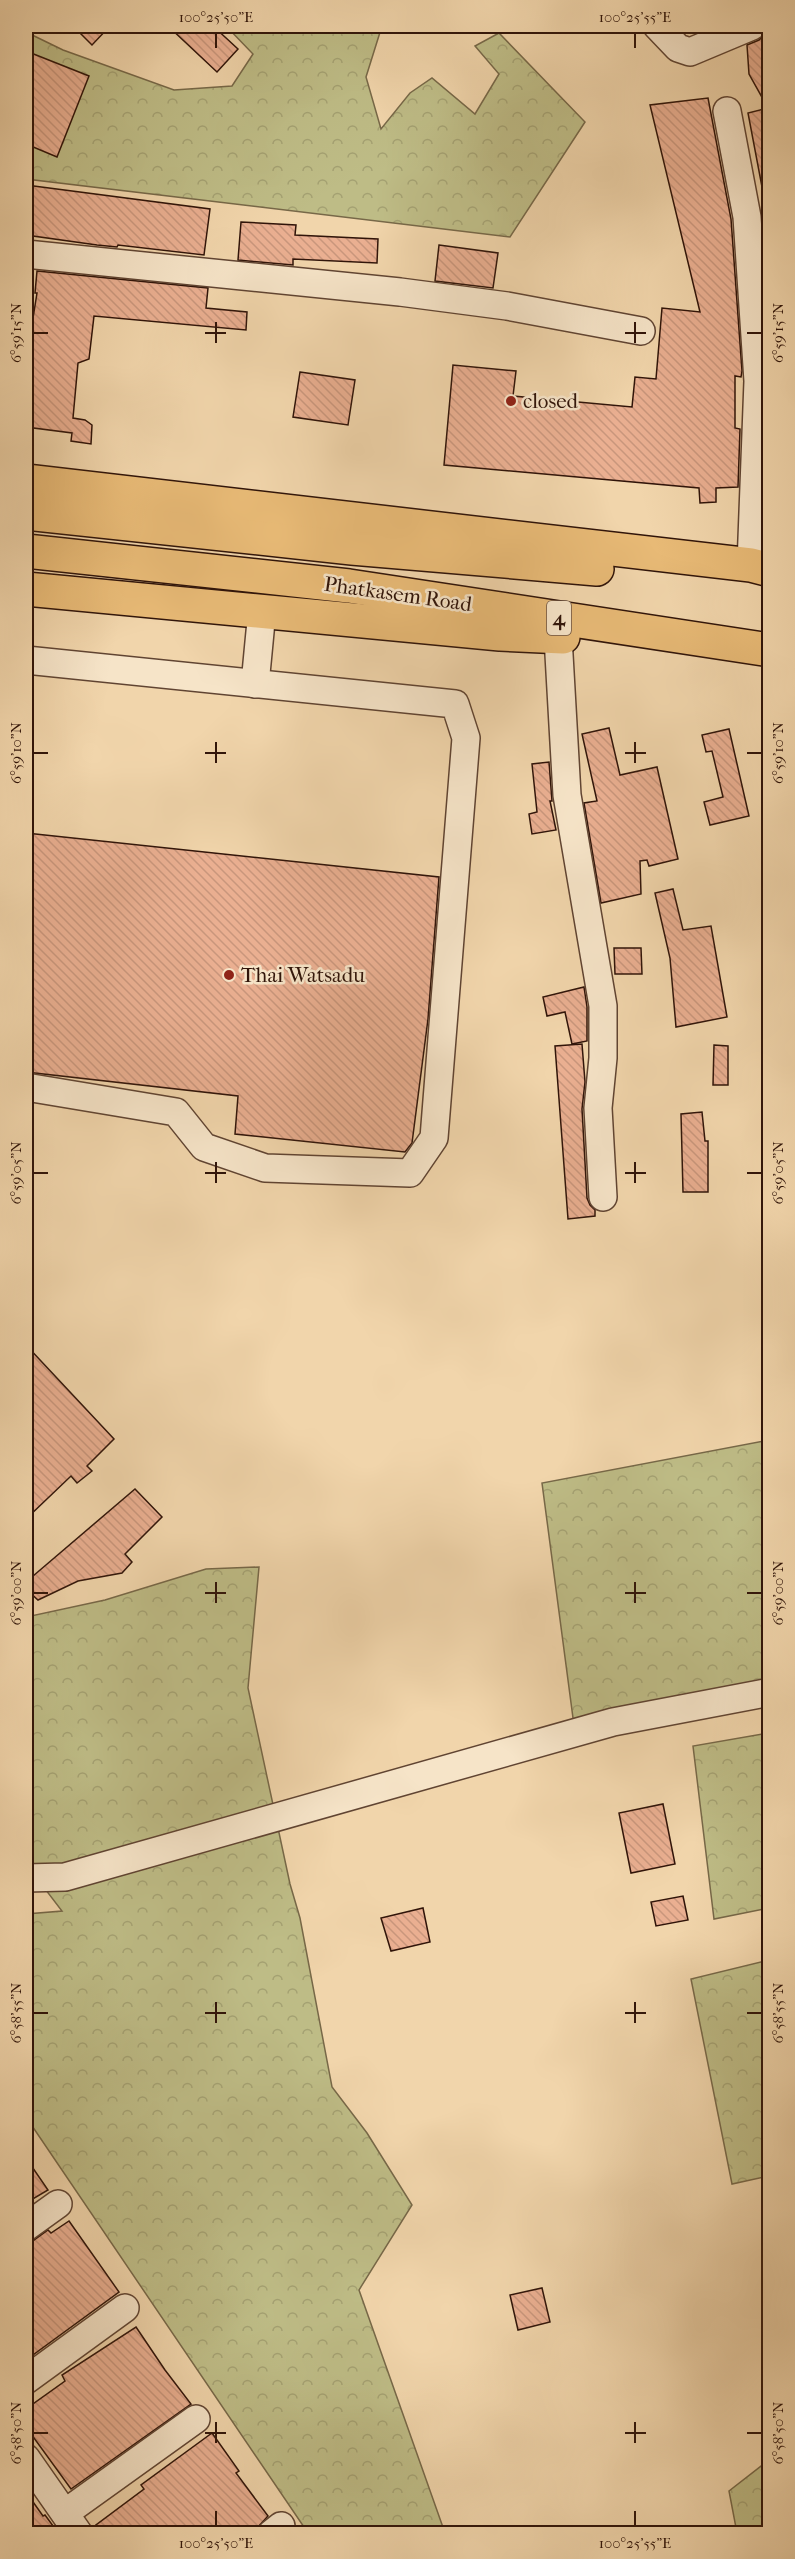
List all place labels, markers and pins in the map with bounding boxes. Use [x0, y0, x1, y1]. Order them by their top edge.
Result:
place label: closed [523, 389, 579, 413]
marker: closed [504, 394, 518, 408]
place label: Thai Watsadu [241, 963, 365, 987]
marker: Thai Watsadu [222, 968, 236, 982]

